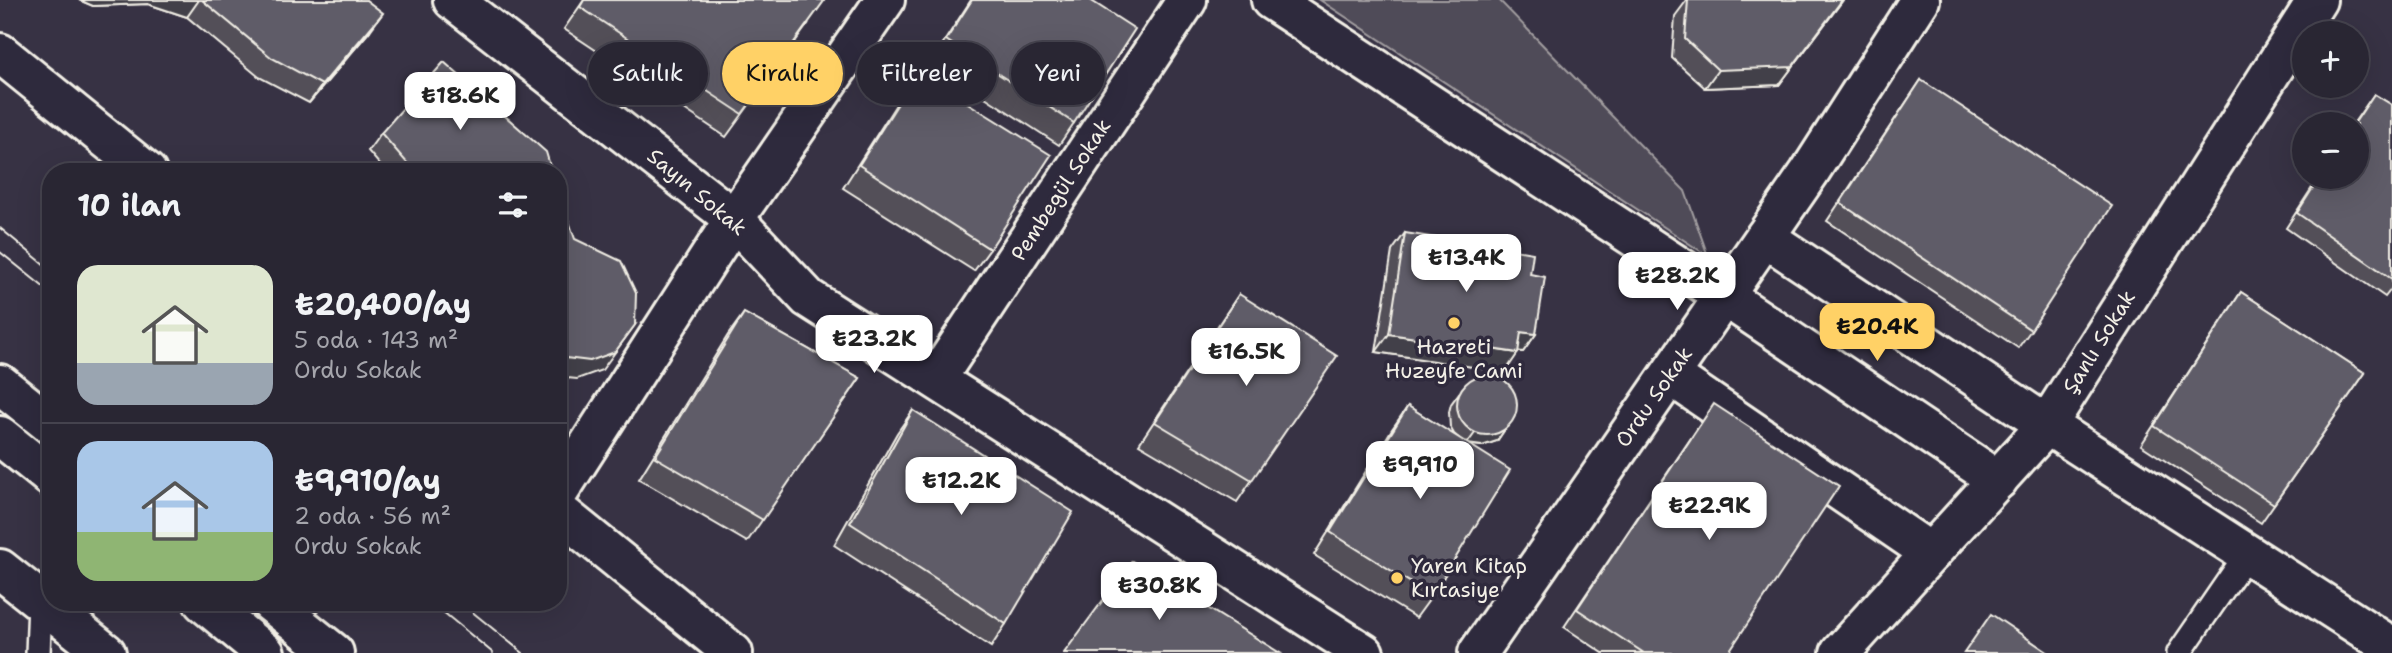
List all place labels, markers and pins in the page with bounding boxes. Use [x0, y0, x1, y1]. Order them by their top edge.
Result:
pin: ₺18.6K [403, 72, 517, 132]
pin: ₺13.4K [1409, 234, 1523, 294]
pin: ₺28.2K [1620, 252, 1734, 312]
pin: ₺20.4K [1820, 304, 1934, 363]
marker: Hazreti Huzeyfe Cami [1446, 315, 1462, 331]
pin: ₺23.2K [817, 316, 931, 375]
pin: ₺16.5K [1189, 328, 1303, 388]
place label: Hazreti Huzeyfe Cami [1385, 333, 1523, 385]
pin: ₺9,910 [1363, 442, 1477, 501]
pin: ₺12.2K [904, 458, 1018, 517]
pin: ₺22.9K [1652, 482, 1766, 542]
place label: Yaren Kitap Kırtasiye [1411, 552, 1527, 604]
pin: ₺30.8K [1102, 562, 1216, 622]
marker: Yaren Kitap Kırtasiye [1389, 570, 1405, 586]

